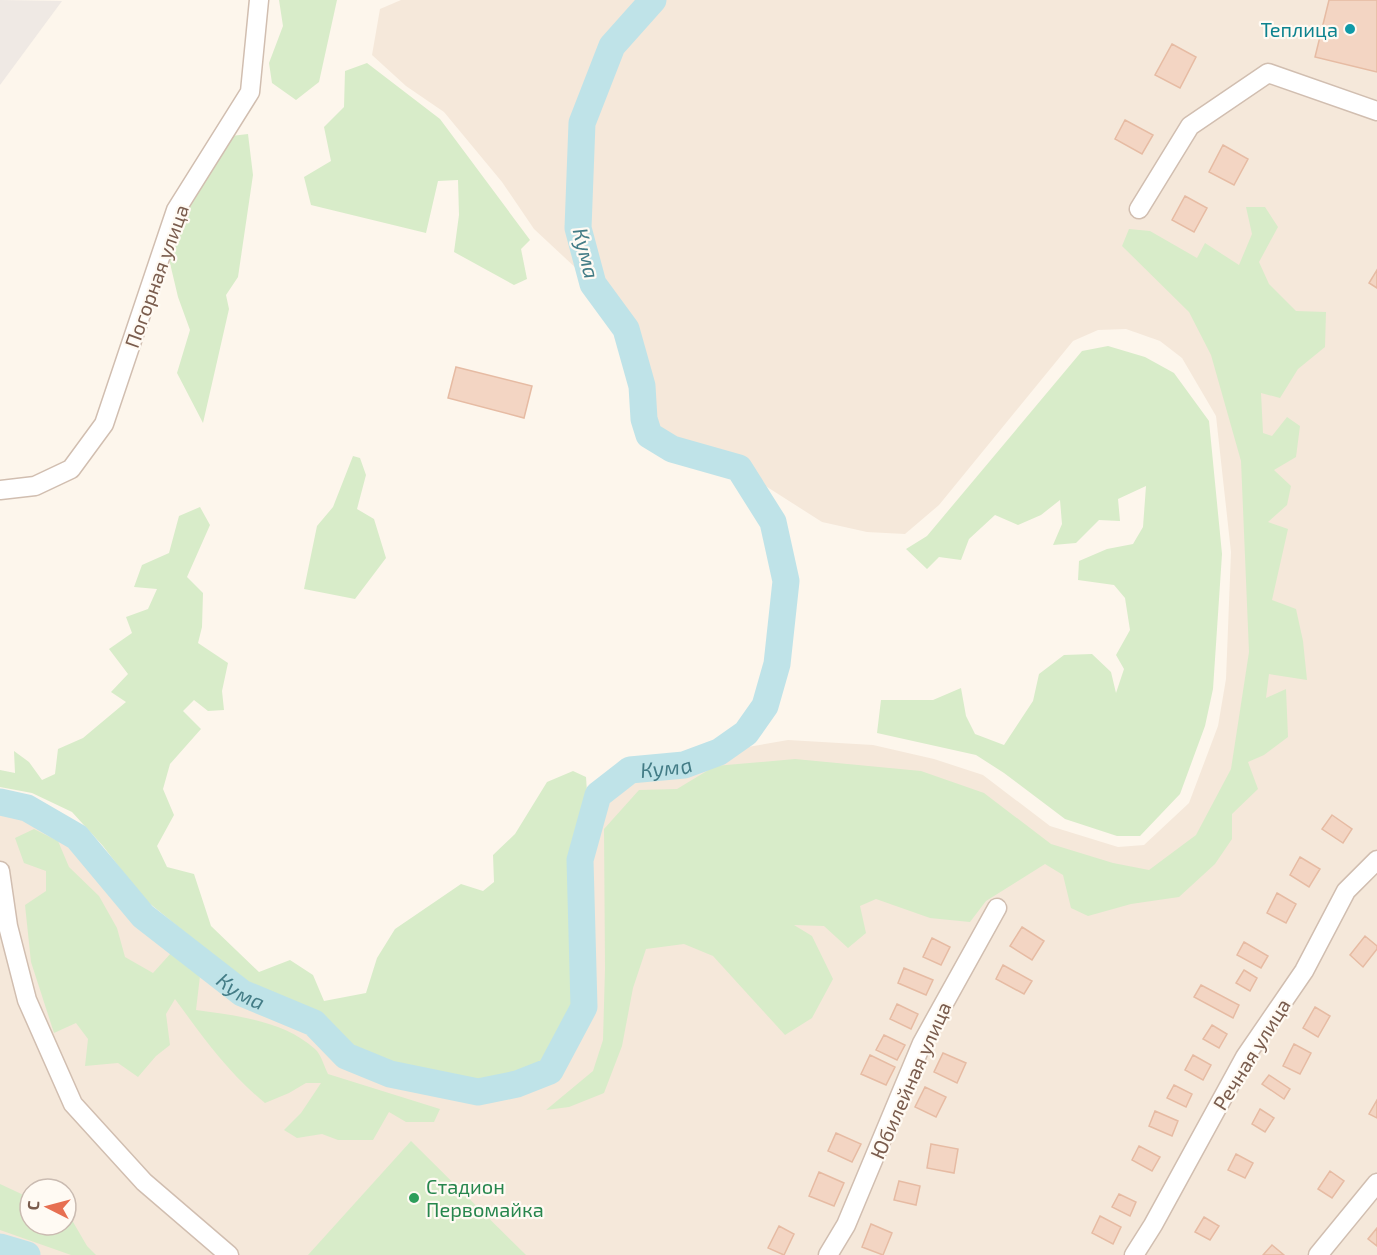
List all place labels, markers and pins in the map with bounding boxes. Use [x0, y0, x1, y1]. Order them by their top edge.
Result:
place label: Теплица [1260, 17, 1338, 41]
marker: Теплица [1343, 22, 1357, 36]
place label: Стадион Первомайка [426, 1174, 544, 1221]
marker: Стадион Первомайка [407, 1191, 421, 1205]

